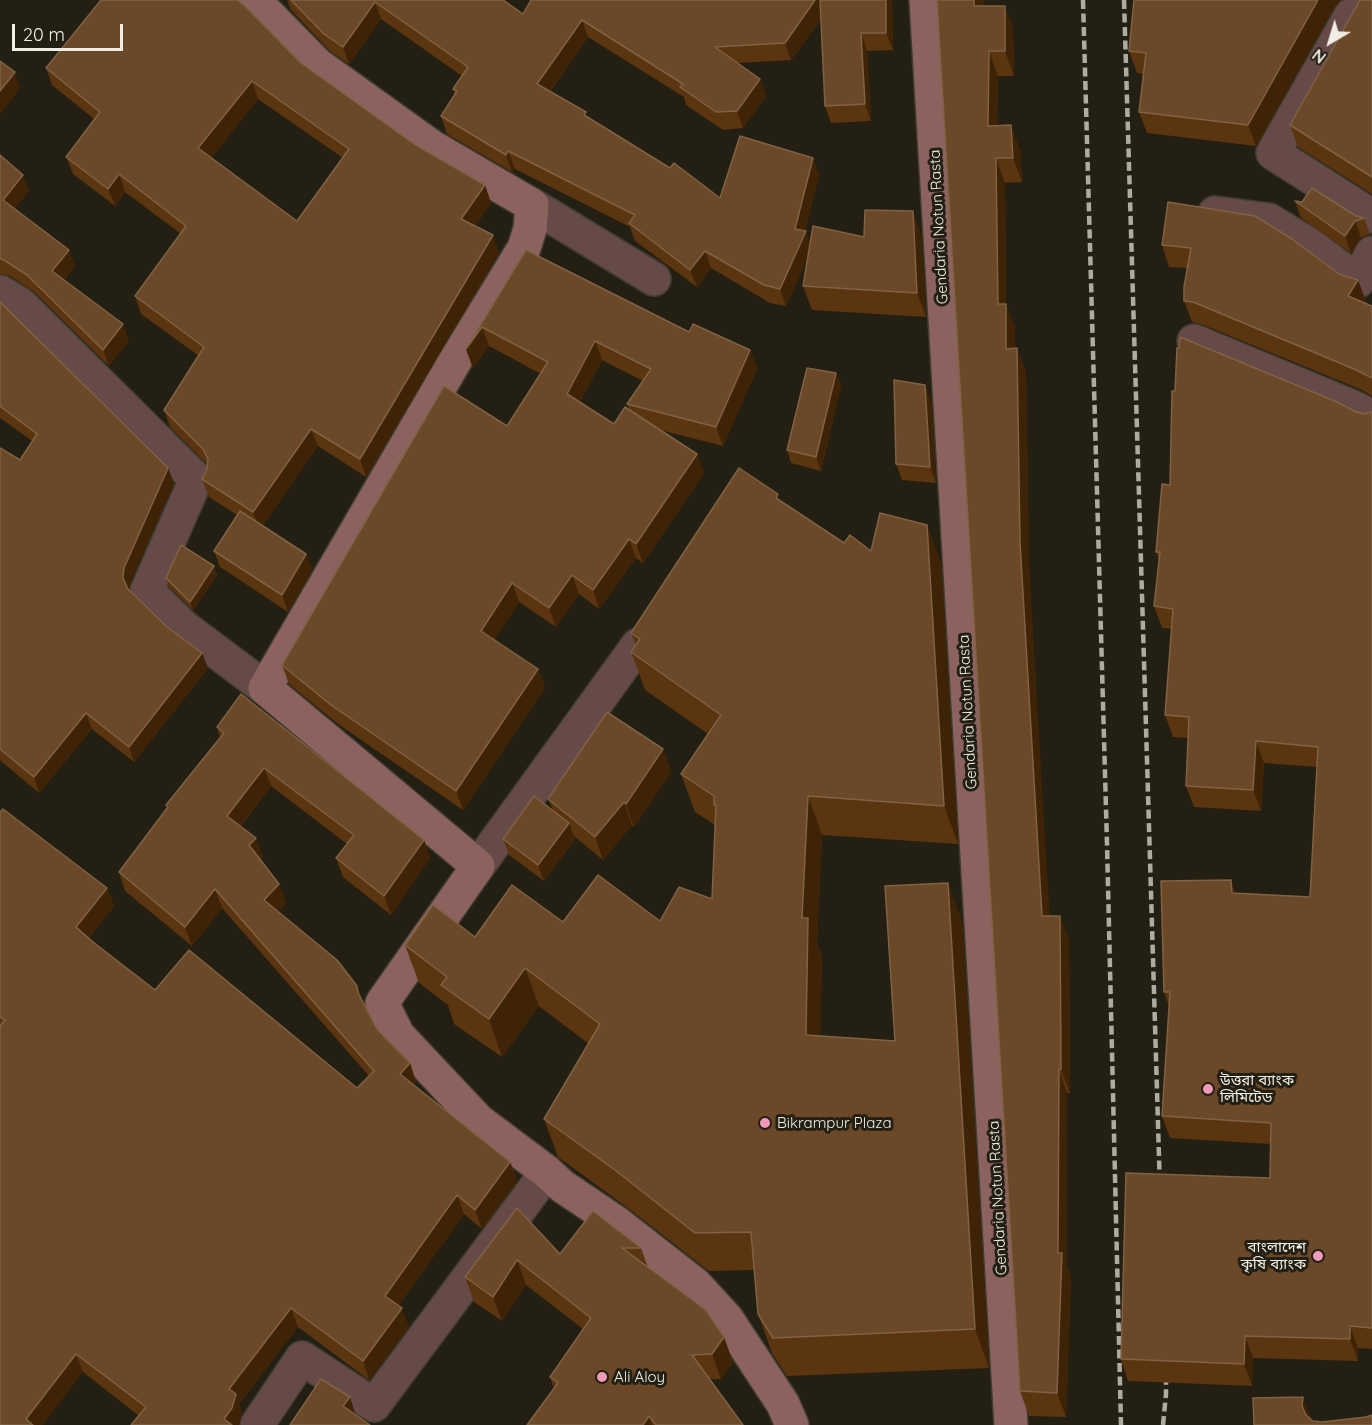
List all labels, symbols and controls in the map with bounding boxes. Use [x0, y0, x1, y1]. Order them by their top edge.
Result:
scale bar [15, 12, 126, 50]
north arrow [1300, 12, 1360, 72]
text: 20 m [23, 23, 65, 46]
text: N [1308, 45, 1330, 68]
street label: Gendaria Notun Rasta [926, 149, 952, 305]
street label: Gendaria Notun Rasta [955, 634, 981, 790]
place label: উত্তরা ব্যাংক লিমিটেড [1220, 1071, 1294, 1106]
marker: উত্তরা ব্যাংক লিমিটেড [1201, 1082, 1215, 1096]
place label: Bikrampur Plaza [777, 1114, 892, 1132]
marker: Bikrampur Plaza [758, 1116, 772, 1130]
street label: Gendaria Notun Rasta [985, 1120, 1011, 1276]
place label: বাংলাদেশ কৃষি ব্যাংক [1241, 1238, 1306, 1273]
marker: বাংলাদেশ কৃষি ব্যাংক [1311, 1249, 1325, 1263]
place label: Ali Aloy [614, 1368, 665, 1386]
marker: Ali Aloy [595, 1370, 609, 1384]

